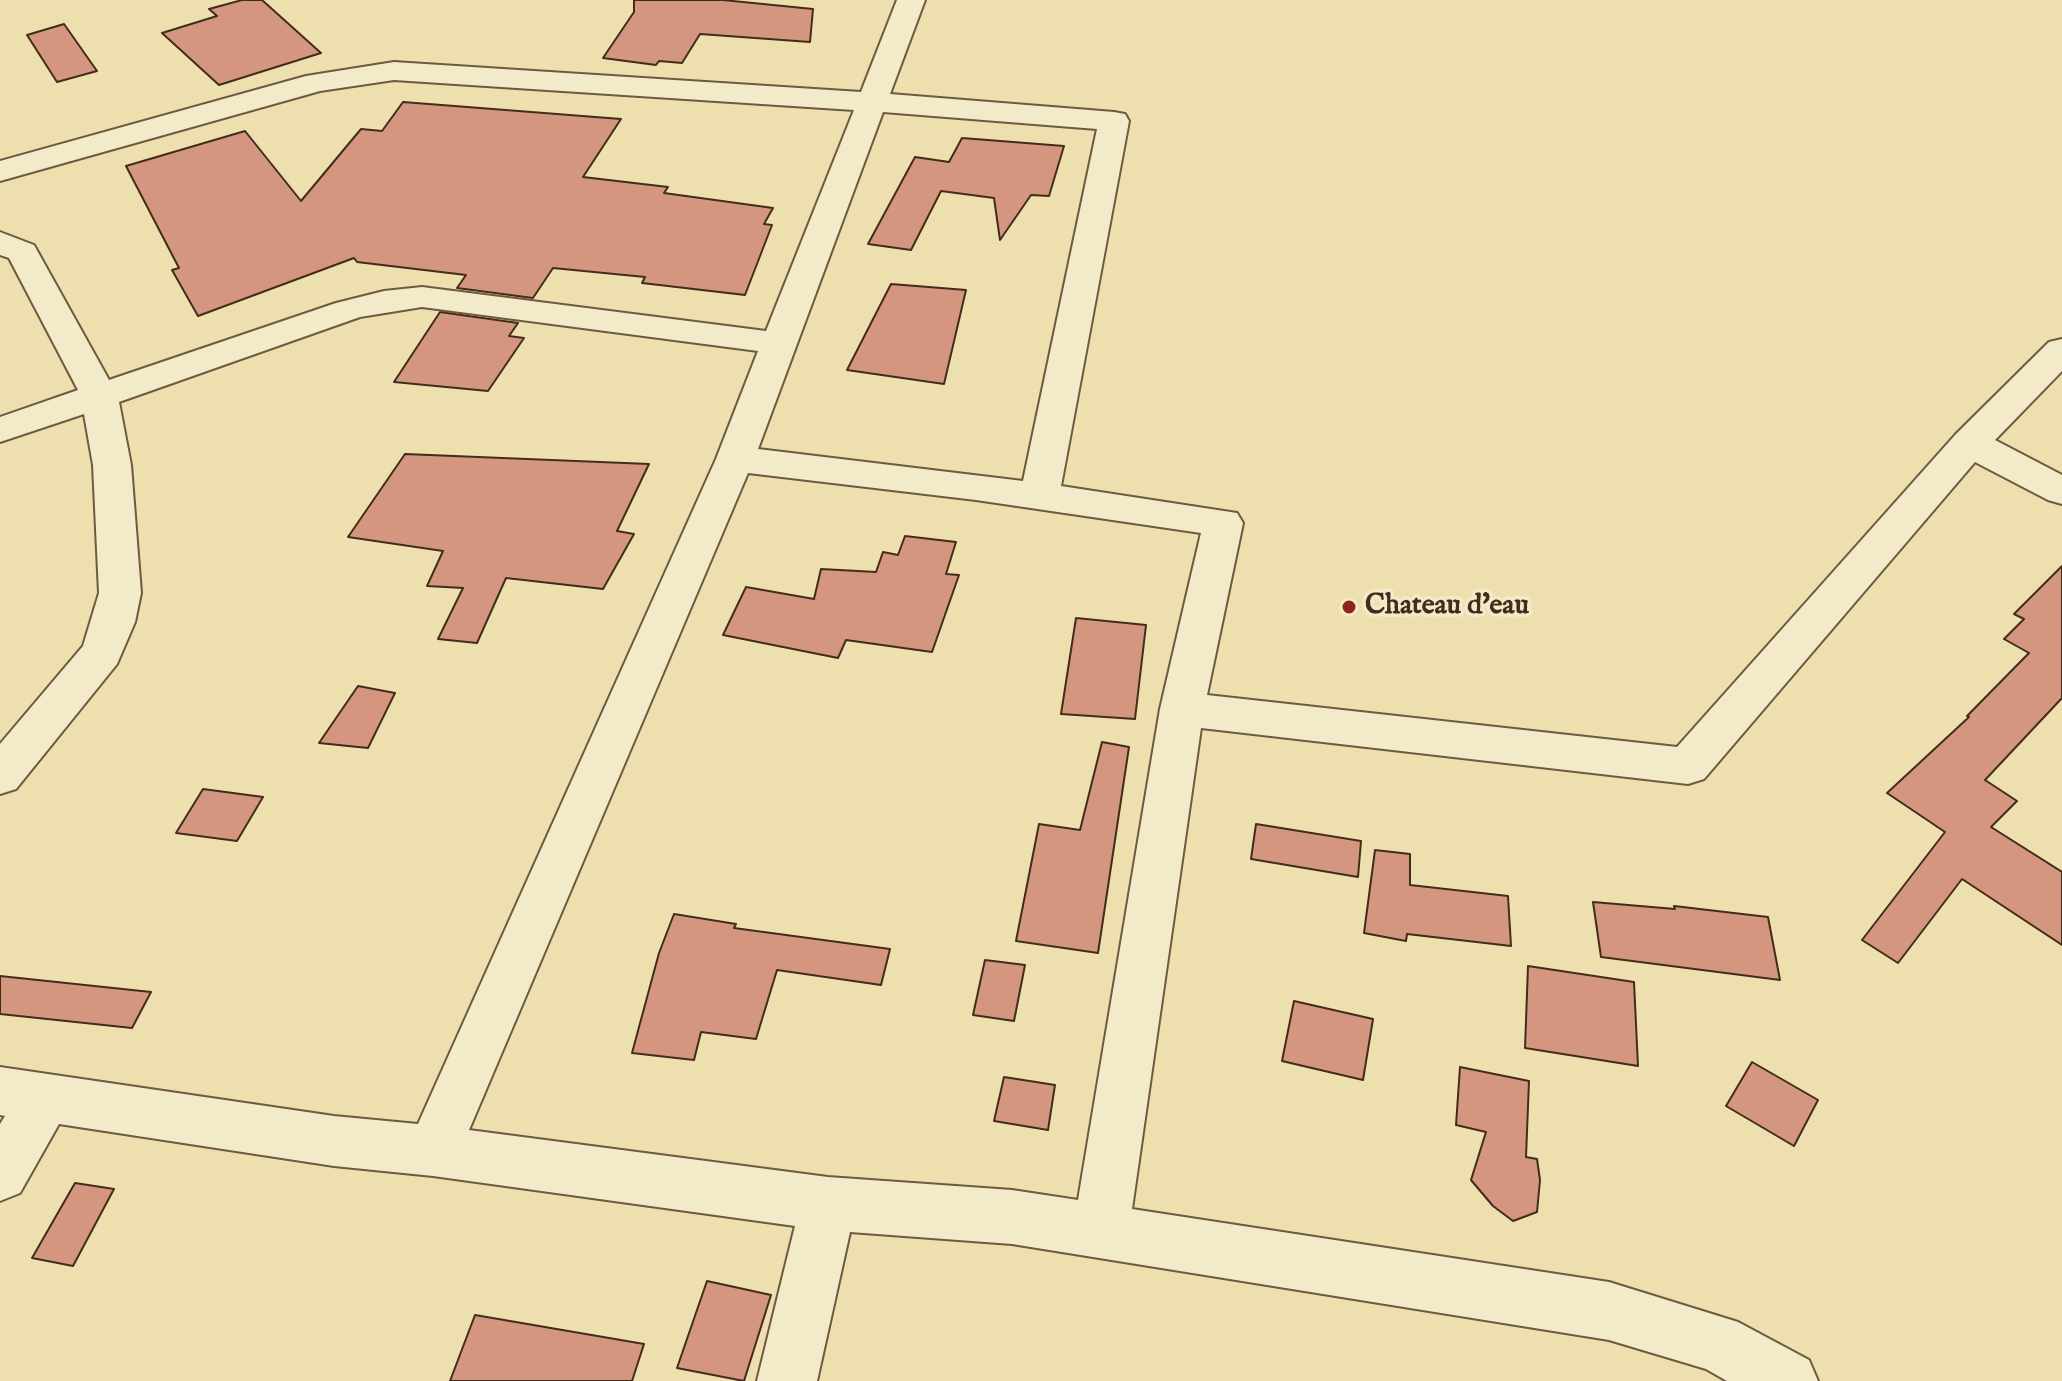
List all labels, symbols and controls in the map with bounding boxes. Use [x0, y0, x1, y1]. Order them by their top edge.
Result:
place label: Chateau d'eau [1365, 590, 1529, 624]
marker: Chateau d'eau [1340, 598, 1358, 616]

